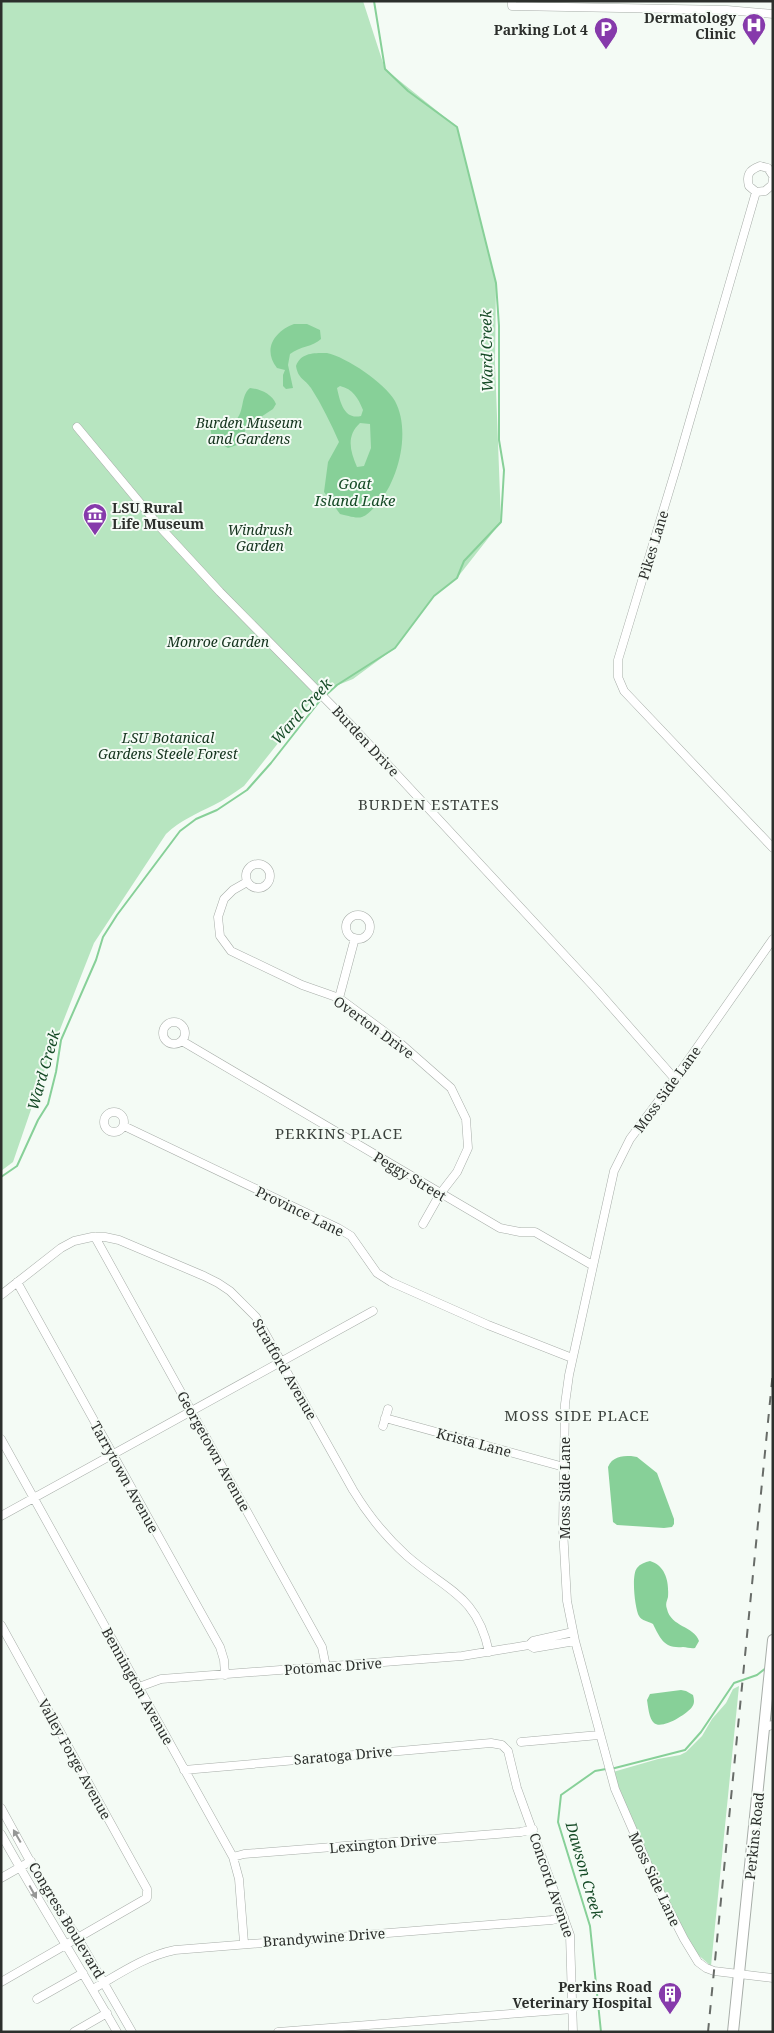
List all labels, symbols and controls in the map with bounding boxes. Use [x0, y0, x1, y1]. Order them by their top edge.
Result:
place label: Dermatology Clinic [644, 8, 737, 43]
hospital icon: Dermatology Clinic [741, 12, 767, 46]
parking icon: Parking Lot 4 [593, 16, 619, 50]
place label: Parking Lot 4 [494, 20, 588, 39]
water label: Ward Creek [475, 309, 497, 392]
park label: Burden Museum and Gardens [195, 413, 303, 448]
water label: Goat Island Lake [314, 473, 396, 510]
place label: LSU Rural Life Museum [112, 498, 204, 533]
museum icon: LSU Rural Life Museum [82, 502, 108, 536]
street label: Pikes Lane [633, 508, 673, 582]
park label: Windrush Garden [227, 520, 293, 555]
park label: Monroe Garden [166, 632, 270, 651]
water label: Ward Creek [266, 673, 336, 748]
street label: Burden Drive [328, 702, 404, 780]
park label: LSU Botanical Gardens Steele Forest [98, 728, 239, 763]
district label: BURDEN ESTATES [358, 794, 500, 814]
street label: Overton Drive [330, 991, 418, 1063]
water label: Ward Creek [22, 1027, 64, 1112]
street label: Moss Side Lane [629, 1042, 705, 1136]
district label: PERKINS PLACE [275, 1123, 403, 1143]
street label: Peggy Street [370, 1147, 450, 1205]
street label: Province Lane [253, 1181, 347, 1241]
street label: Stratford Avenue [248, 1315, 322, 1423]
street label: Georgetown Avenue [173, 1387, 255, 1515]
district label: MOSS SIDE PLACE [504, 1405, 650, 1425]
street label: Tarrytown Avenue [86, 1418, 164, 1536]
street label: Krista Lane [434, 1423, 514, 1461]
street label: Moss Side Lane [555, 1437, 574, 1539]
street label: Bennington Avenue [98, 1624, 178, 1748]
street label: Potomac Drive [283, 1653, 383, 1679]
street label: Valley Forge Avenue [34, 1695, 116, 1823]
street label: Saratoga Drive [293, 1741, 393, 1769]
street label: Perkins Road [740, 1791, 768, 1881]
water label: Dawson Creek [561, 1818, 608, 1921]
street label: Lexington Drive [328, 1829, 438, 1857]
street label: Moss Side Lane [625, 1829, 685, 1929]
one-way arrow [13, 1830, 22, 1843]
street label: Concord Avenue [525, 1830, 579, 1940]
street label: Congress Boulevard [25, 1858, 110, 1982]
one-way arrow [29, 1886, 38, 1899]
street label: Brandywine Drive [262, 1923, 386, 1951]
place label: Perkins Road Veterinary Hospital [513, 1977, 652, 2012]
building icon: Perkins Road Veterinary Hospital [657, 1981, 683, 2015]

